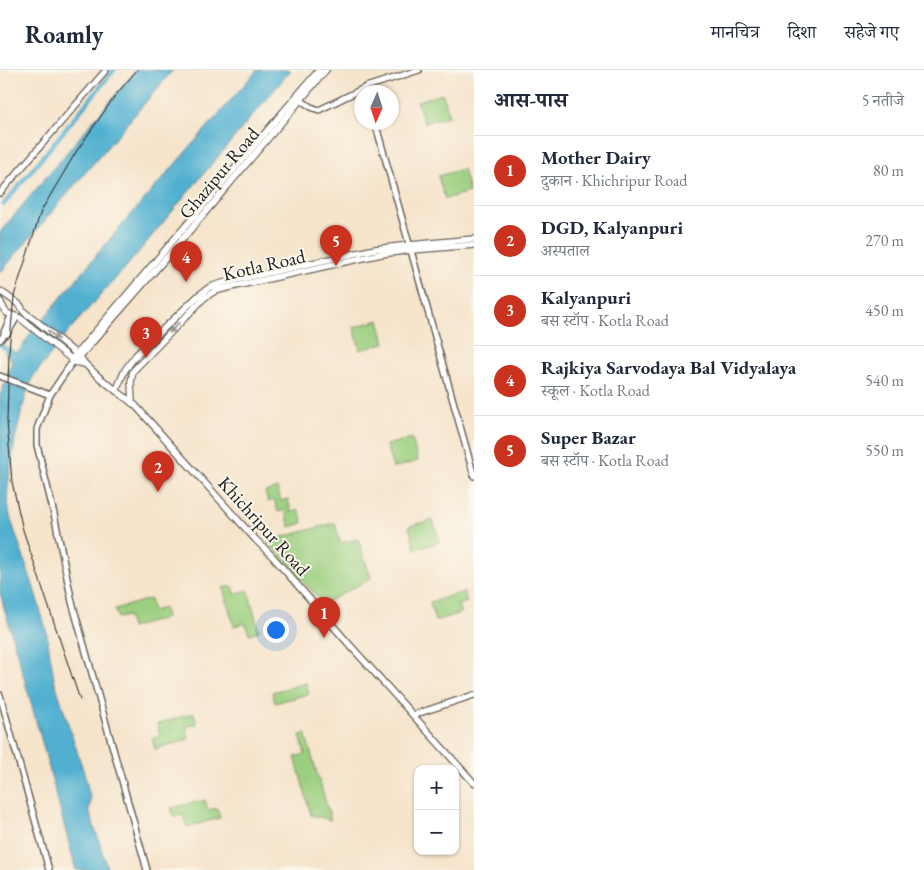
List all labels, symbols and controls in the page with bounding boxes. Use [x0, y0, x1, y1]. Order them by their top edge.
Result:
text: Roamly [25, 19, 103, 50]
text: मानचित्र [711, 20, 760, 43]
text: दिशा [788, 20, 816, 43]
text: सहेजे गए [844, 20, 899, 43]
north arrow [354, 85, 399, 130]
text: आस-पास [494, 86, 567, 113]
text: 5 नतीजे [862, 90, 904, 111]
street label: Ghazipur Road [173, 122, 265, 224]
text: Mother Dairy [541, 145, 651, 170]
text: 1 [506, 160, 514, 181]
text: 80 m [873, 160, 904, 181]
text: दुकान · Khichripur Road [541, 170, 687, 191]
text: DGD, Kalyanpuri [541, 215, 683, 240]
pin: 5 [320, 225, 352, 266]
text: 2 [506, 230, 514, 251]
text: 270 m [865, 230, 904, 251]
text: अस्पताल [541, 240, 590, 261]
pin: 4 [170, 241, 202, 282]
street label: Kotla Road [220, 243, 308, 287]
text: Kalyanpuri [541, 285, 631, 310]
text: 3 [506, 300, 514, 321]
text: 450 m [865, 300, 904, 321]
text: बस स्टॉप · Kotla Road [541, 310, 669, 331]
pin: 3 [130, 317, 162, 358]
one-way arrow [168, 322, 180, 334]
one-way arrow [47, 329, 59, 340]
text: Rajkiya Sarvodaya Bal Vidyalaya [541, 355, 796, 380]
text: 4 [506, 370, 514, 391]
text: 540 m [865, 370, 904, 391]
text: स्कूल · Kotla Road [541, 380, 650, 401]
text: Super Bazar [541, 425, 636, 450]
text: 5 [506, 440, 514, 461]
text: 550 m [865, 440, 904, 461]
text: बस स्टॉप · Kotla Road [541, 450, 669, 471]
pin: 2 [142, 451, 174, 492]
street label: Khichripur Road [213, 471, 316, 581]
pin: 1 [308, 597, 340, 638]
your location [263, 617, 289, 643]
map controls [414, 765, 459, 855]
button: + [414, 765, 459, 810]
button: − [414, 810, 459, 855]

